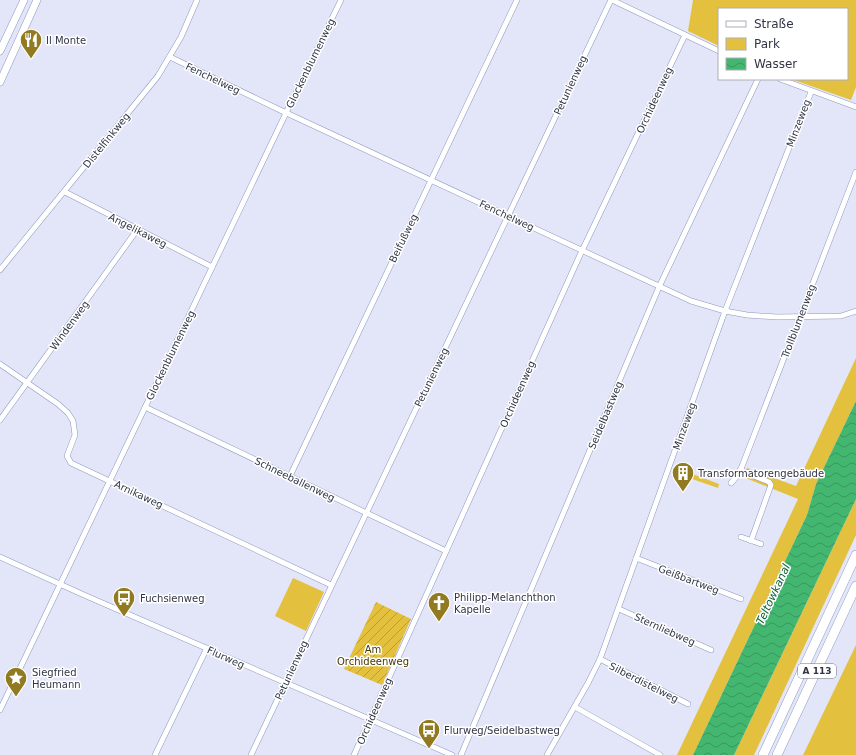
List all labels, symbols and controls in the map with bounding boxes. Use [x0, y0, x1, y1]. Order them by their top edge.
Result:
legend [718, 8, 848, 80]
street label: Glockenblumenweg [284, 17, 337, 110]
text: Straße [754, 17, 794, 31]
restaurant icon: Il Monte [18, 27, 44, 60]
place label: Il Monte [46, 35, 86, 46]
text: Park [754, 37, 780, 51]
street label: Petunienweg [552, 54, 589, 117]
text: Wasser [754, 57, 797, 71]
street label: Fenchelweg [184, 61, 242, 96]
street label: Orchideenweg [634, 65, 675, 135]
street label: Minzeweg [784, 98, 813, 148]
street label: Distelfinkweg [81, 111, 132, 170]
street label: Fenchelweg [478, 198, 536, 233]
street label: Angelikaweg [107, 211, 169, 250]
street label: Beifußweg [387, 212, 420, 264]
street label: Trollblumenweg [779, 283, 818, 361]
street label: Windenweg [48, 298, 91, 352]
street label: Glockenblumenweg [144, 309, 197, 402]
street label: Petunienweg [412, 346, 451, 409]
street label: Orchideenweg [498, 359, 537, 429]
street label: Seidelbastweg [586, 380, 625, 451]
street label: Minzeweg [671, 401, 698, 451]
street label: Schneeballenweg [253, 455, 337, 504]
building icon: Transformatorengebäude [670, 460, 696, 493]
place label: Transformatorengebäude [697, 468, 824, 479]
street label: Arnikaweg [113, 478, 165, 510]
water label: Teltowkanal [754, 562, 793, 626]
street label: Geißbartweg [657, 563, 721, 596]
bus stop icon: Fuchsienweg [111, 585, 137, 618]
church icon: Philipp-Melanchthon Kapelle [426, 590, 452, 623]
place label: Philipp-Melanchthon Kapelle [454, 592, 556, 615]
place label: Fuchsienweg [140, 593, 205, 604]
street label: Sternliebweg [633, 611, 697, 648]
street label: Petunienweg [273, 639, 310, 702]
street label: Flurweg [205, 644, 246, 671]
park label: Am Orchideenweg [337, 644, 409, 667]
street label: Silberdistelweg [607, 660, 680, 705]
road number: A 113 [798, 664, 836, 678]
place icon: Siegfried Heumann [3, 665, 29, 698]
place label: Siegfried Heumann [32, 667, 81, 690]
street label: Orchideenweg [355, 676, 394, 746]
bus stop icon: Flurweg/Seidelbastweg [416, 717, 442, 750]
place label: Flurweg/Seidelbastweg [444, 725, 560, 736]

